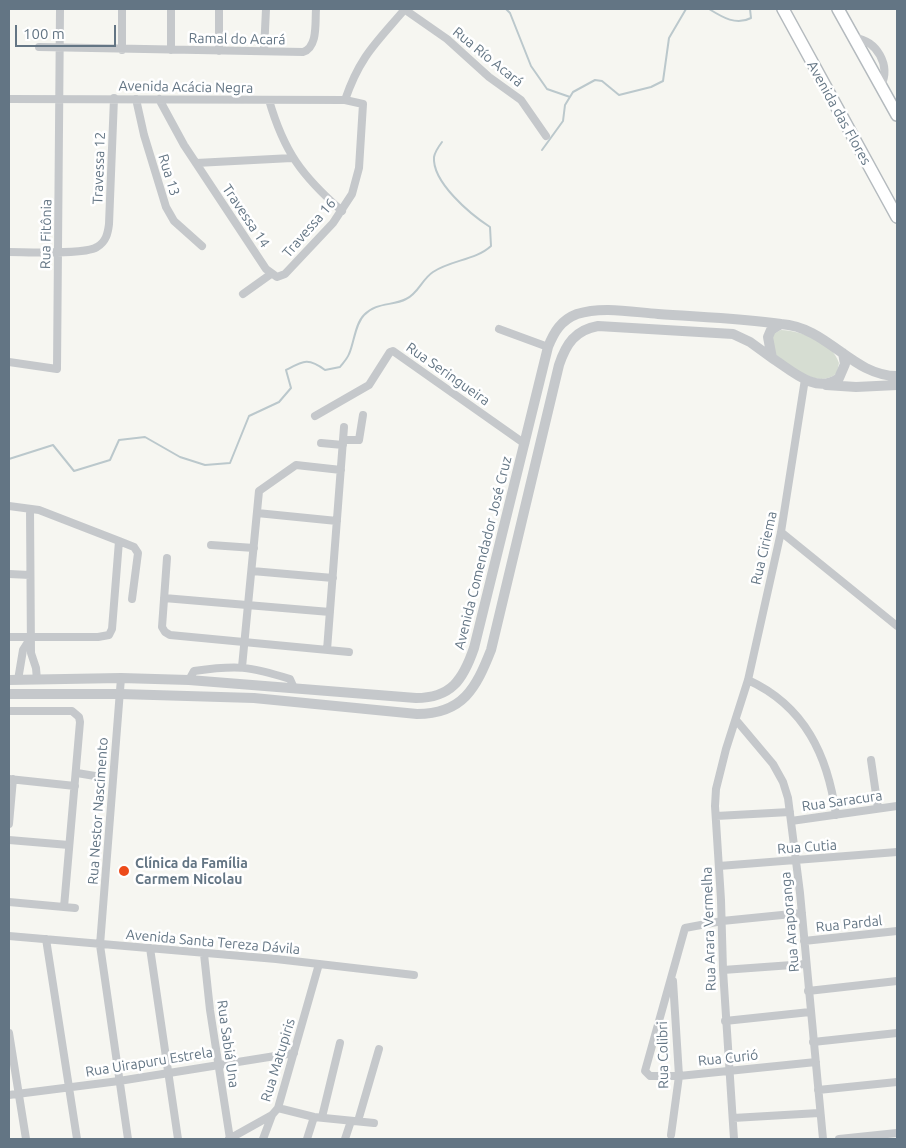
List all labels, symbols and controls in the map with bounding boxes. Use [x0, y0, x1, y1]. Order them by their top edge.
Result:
scale bar [18, 15, 119, 47]
street label: Rua Río Acará [449, 23, 527, 91]
text: 100 m [23, 25, 65, 42]
street label: Ramal do Acará [188, 30, 286, 48]
street label: Avenida das Flores [803, 58, 875, 168]
street label: Avenida Acácia Negra [118, 77, 254, 97]
street label: Travessa 12 [89, 131, 109, 205]
street label: Rua 13 [155, 152, 183, 198]
street label: Travessa 14 [219, 181, 273, 251]
street label: Travessa 16 [279, 195, 339, 261]
street label: Rua Fitônia [37, 199, 55, 269]
street label: Rua Seringueira [403, 339, 493, 409]
street label: Avenida Comendador José Cruz [451, 455, 515, 651]
street label: Rua Ciriema [747, 510, 781, 586]
street label: Rua Nestor Nascimento [84, 737, 112, 885]
street label: Rua Saracura [801, 787, 883, 815]
street label: Rua Cutia [777, 837, 837, 857]
place label: Clínica da Família Carmem Nicolau [135, 855, 248, 888]
marker: Clínica da Família Carmem Nicolau [117, 864, 131, 878]
street label: Rua Arara Vermelha [698, 867, 720, 991]
street label: Rua Araporanga [777, 871, 803, 973]
street label: Rua Pardal [815, 912, 883, 936]
street label: Avenida Santa Tereza Dávila [125, 926, 301, 958]
street label: Rua Sabiá Una [214, 999, 242, 1089]
street label: Rua Matupiris [257, 1016, 299, 1104]
street label: Rua Colibri [654, 1021, 672, 1089]
street label: Rua Uirapuru Estrela [84, 1044, 214, 1080]
street label: Rua Curió [697, 1046, 759, 1070]

